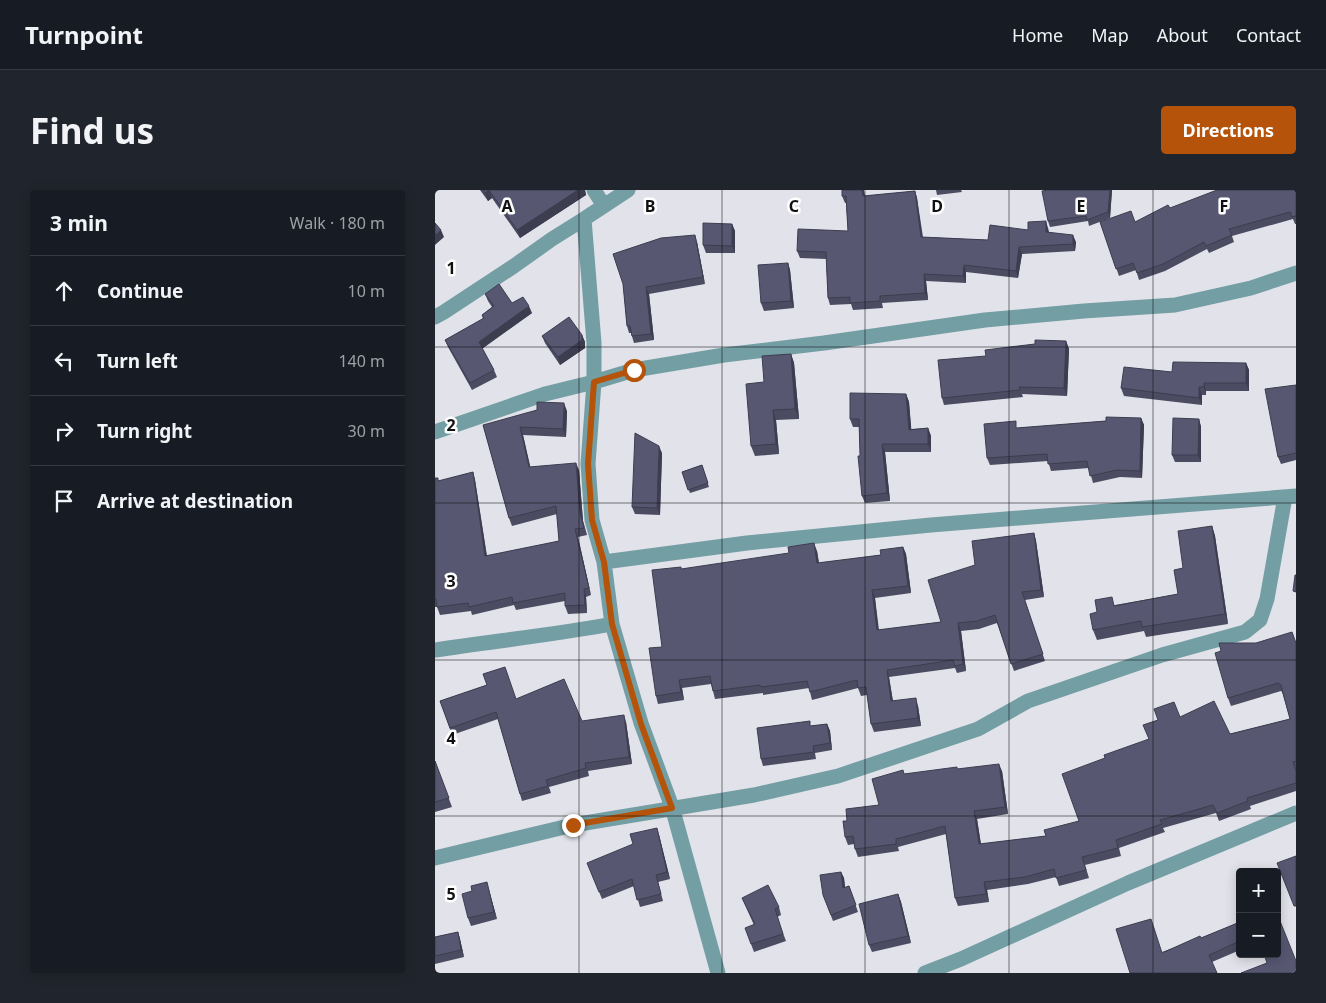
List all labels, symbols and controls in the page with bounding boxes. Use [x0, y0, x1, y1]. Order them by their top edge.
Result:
text: Turnpoint [25, 18, 143, 51]
text: Home [1012, 23, 1063, 47]
text: Map [1091, 23, 1129, 47]
text: About [1157, 23, 1208, 47]
text: Contact [1236, 23, 1301, 47]
button: Directions [1161, 106, 1296, 154]
text: Find us [30, 107, 154, 154]
text: A [501, 195, 513, 217]
text: B [645, 195, 655, 217]
text: C [789, 195, 799, 217]
text: D [931, 195, 943, 217]
text: E [1077, 195, 1086, 217]
text: F [1220, 195, 1228, 217]
text: 3 min [50, 209, 108, 237]
text: Walk · 180 m [290, 212, 385, 234]
text: 1 [446, 257, 456, 279]
icon: ahead [50, 277, 78, 305]
text: Continue [97, 278, 183, 304]
text: 10 m [348, 280, 385, 302]
icon: left [50, 347, 78, 375]
text: Turn left [97, 348, 178, 374]
text: 140 m [338, 350, 385, 372]
route start [623, 359, 646, 382]
text: 2 [446, 414, 456, 436]
icon: right [50, 417, 78, 445]
text: Turn right [97, 418, 192, 444]
text: 30 m [348, 420, 385, 442]
icon: arrive [50, 487, 78, 515]
text: Arrive at destination [97, 488, 293, 514]
text: 3 [446, 570, 456, 592]
text: 4 [446, 727, 456, 749]
route end [562, 814, 585, 837]
map controls [1236, 868, 1281, 958]
button: + [1236, 868, 1281, 913]
text: 5 [446, 883, 456, 905]
button: − [1236, 913, 1281, 958]

